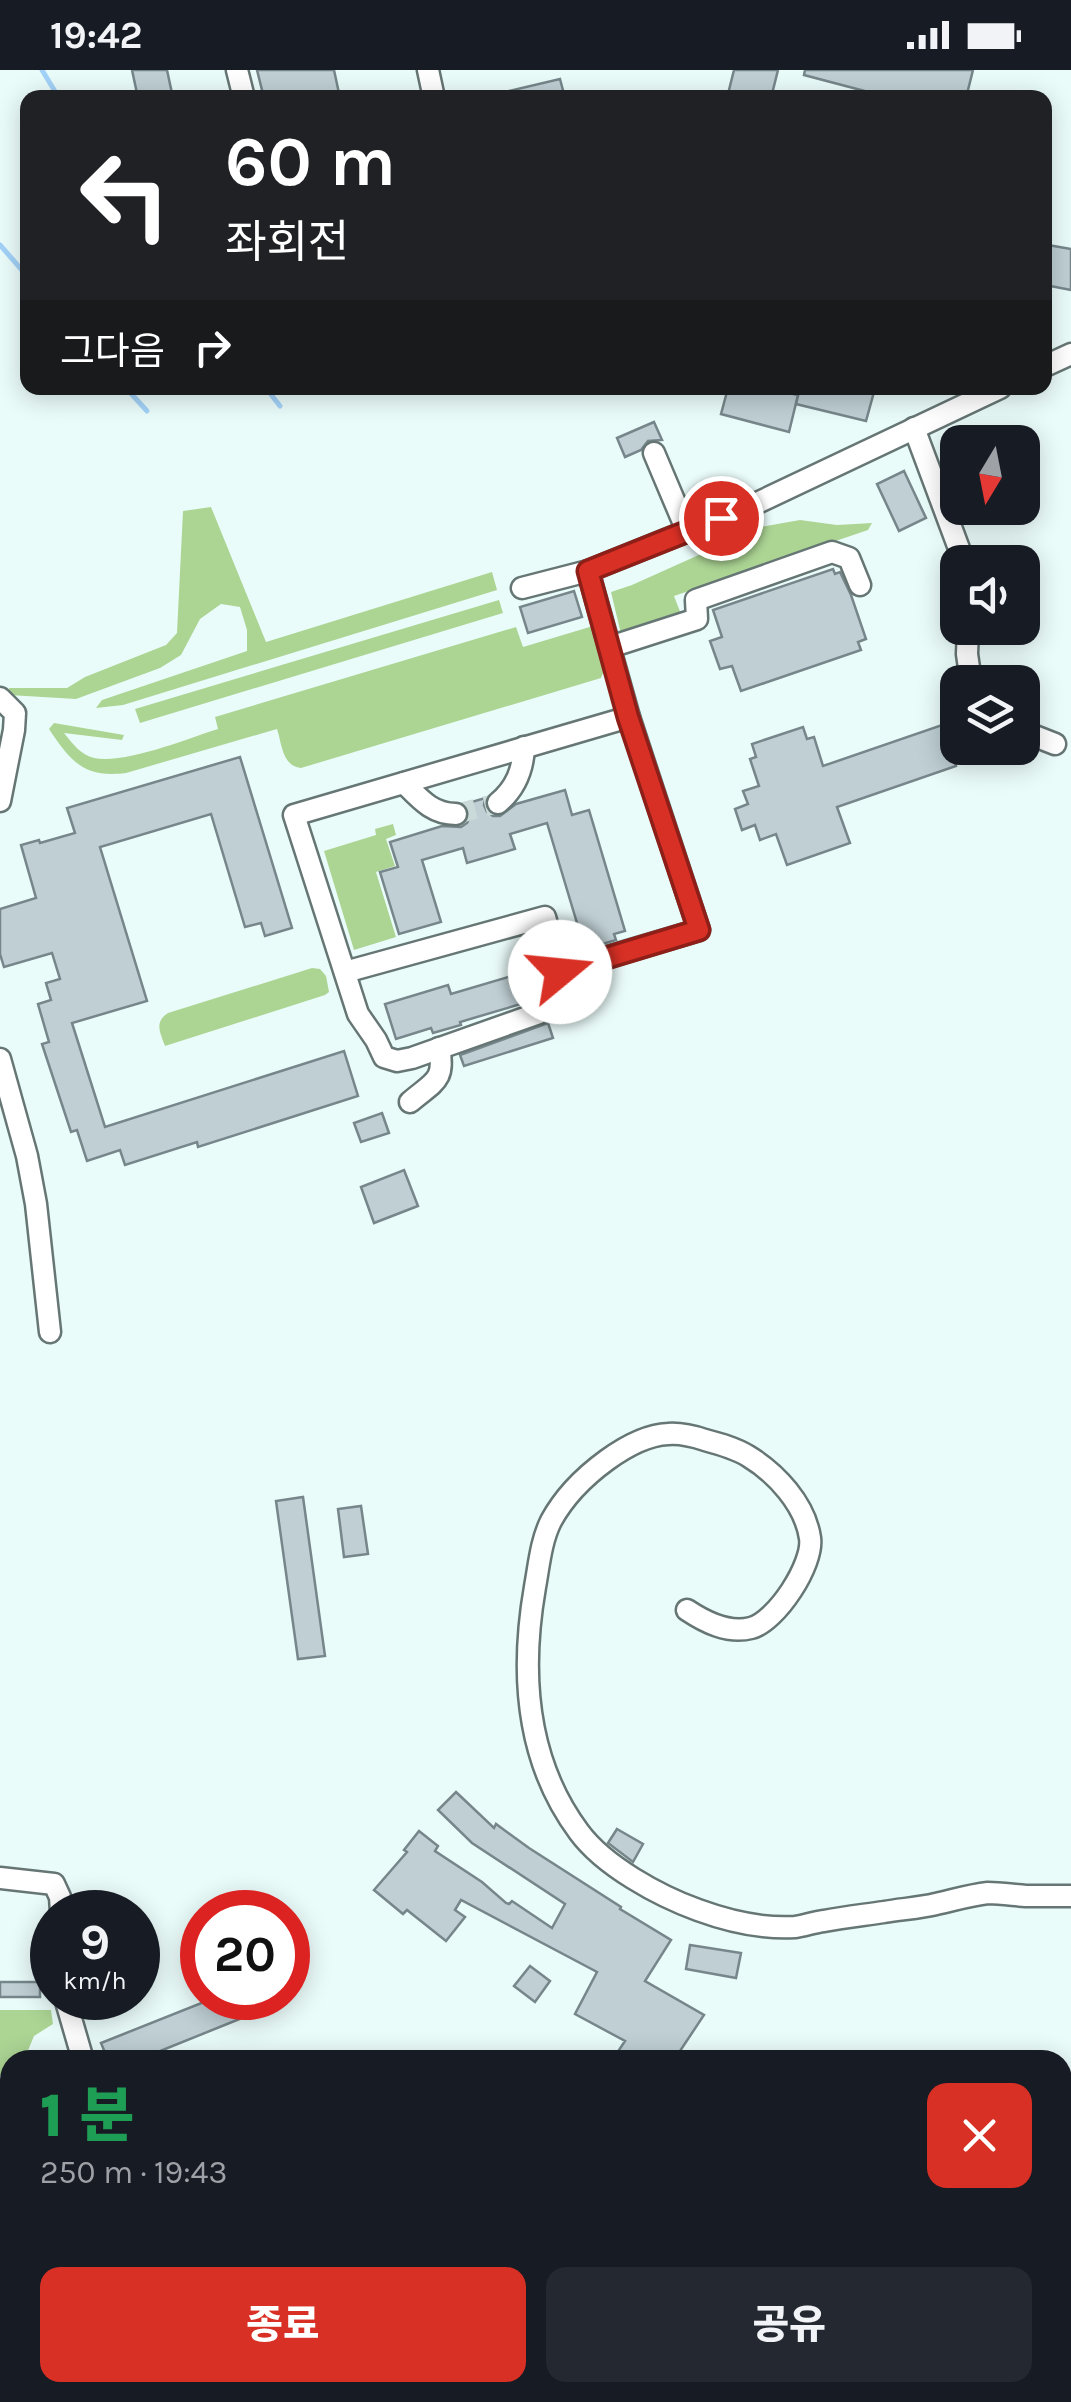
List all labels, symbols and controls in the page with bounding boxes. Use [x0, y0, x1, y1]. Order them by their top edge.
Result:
text: 19:42 [50, 13, 143, 58]
text: 60 m [225, 121, 396, 203]
icon: left [60, 130, 190, 260]
text: 좌회전 [225, 216, 349, 268]
icon: right [185, 320, 240, 375]
text: 그다음 [60, 329, 165, 374]
north arrow [940, 425, 1040, 525]
map controls [940, 425, 1040, 765]
pin [679, 476, 764, 561]
icon: arrive [694, 491, 749, 546]
button: sound [940, 545, 1040, 645]
button: layers [940, 665, 1040, 765]
position arrow [508, 920, 612, 1024]
speed limit sign: 20 [180, 1890, 310, 2020]
text: 9 [80, 1913, 110, 1972]
text: km/h [63, 1966, 127, 1995]
text: 1 분 [40, 2081, 134, 2151]
button: close [927, 2083, 1032, 2188]
text: 250 m · 19:43 [40, 2154, 227, 2191]
button: 종료 [40, 2267, 526, 2382]
button: 공유 [546, 2267, 1032, 2382]

